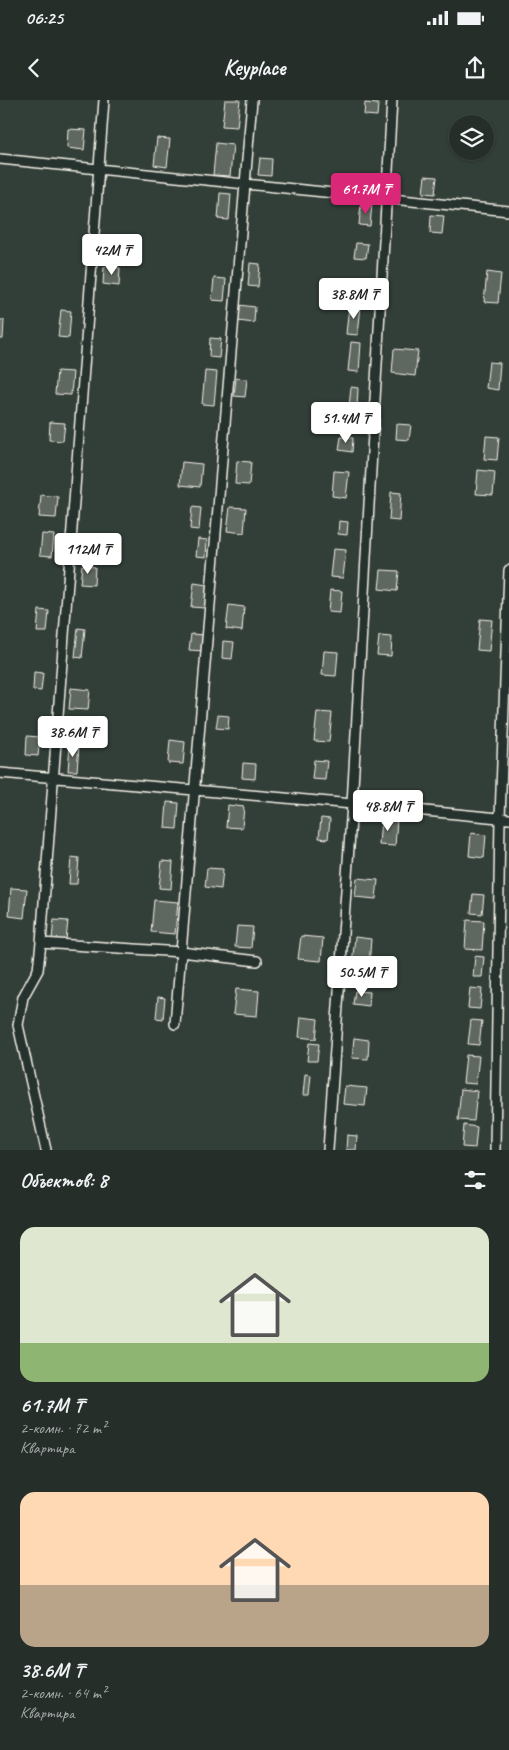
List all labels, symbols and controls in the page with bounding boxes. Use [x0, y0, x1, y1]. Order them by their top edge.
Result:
text: 06:25 [25, 6, 63, 30]
icon: back [20, 54, 48, 82]
text: Keyplace [224, 54, 285, 82]
icon: share [461, 54, 489, 82]
map controls [449, 115, 494, 160]
button: layers [449, 115, 494, 160]
pin: 61.7M ₸ [320, 172, 412, 215]
text: 61.7M ₸ [342, 179, 390, 199]
pin: 42M ₸ [77, 234, 147, 276]
text: 42M ₸ [93, 240, 131, 260]
pin: 38.8M ₸ [308, 278, 400, 320]
text: 38.8M ₸ [330, 284, 378, 304]
pin: 51.4M ₸ [300, 402, 392, 444]
text: 51.4M ₸ [322, 408, 370, 428]
pin: 112M ₸ [47, 532, 129, 575]
text: 112M ₸ [66, 539, 110, 559]
pin: 38.6M ₸ [27, 716, 119, 758]
text: 38.6M ₸ [49, 722, 97, 742]
pin: 48.8M ₸ [342, 790, 434, 832]
text: 48.8M ₸ [364, 796, 412, 816]
pin: 50.5M ₸ [316, 956, 408, 998]
text: 50.5M ₸ [338, 962, 386, 982]
icon: filters [461, 1166, 489, 1194]
text: Объектов: 8 [20, 1167, 108, 1193]
icon: home [210, 1260, 300, 1350]
text: 61.7M ₸ [20, 1392, 84, 1418]
text: 2-комн. · 72 m² [20, 1418, 106, 1438]
text: Квартира [20, 1438, 75, 1458]
icon: home [210, 1525, 300, 1615]
text: 38.6M ₸ [20, 1657, 84, 1683]
text: 2-комн. · 64 m² [20, 1683, 106, 1703]
text: Квартира [20, 1703, 75, 1723]

